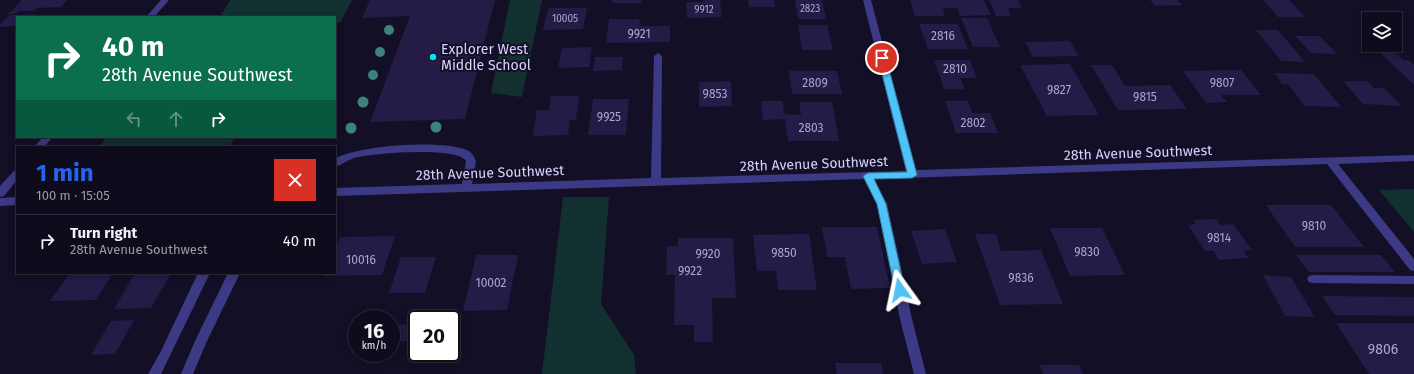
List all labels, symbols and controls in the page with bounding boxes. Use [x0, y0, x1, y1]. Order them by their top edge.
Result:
house number: 2823 [800, 3, 820, 15]
house number: 9912 [694, 4, 714, 16]
map controls [1362, 12, 1402, 52]
button: layers [1362, 12, 1402, 52]
house number: 10005 [552, 13, 578, 25]
house number: 9921 [627, 27, 651, 41]
house number: 2816 [931, 29, 955, 43]
text: 40 m [102, 30, 165, 63]
icon: right [36, 32, 88, 84]
place label: Explorer West Middle School [441, 41, 531, 74]
pin [865, 41, 899, 75]
icon: arrive [871, 47, 893, 69]
marker: Explorer West Middle School [428, 52, 438, 62]
house number: 2810 [943, 62, 967, 76]
text: 28th Avenue Southwest [102, 64, 293, 86]
house number: 2809 [802, 76, 828, 90]
house number: 9807 [1210, 76, 1234, 90]
house number: 9827 [1047, 83, 1071, 97]
house number: 9853 [703, 87, 727, 101]
house number: 9815 [1133, 90, 1157, 104]
icon: left [123, 108, 145, 130]
icon: ahead [165, 108, 187, 130]
icon: right [207, 108, 229, 130]
house number: 9925 [597, 110, 621, 124]
house number: 2802 [960, 116, 986, 130]
house number: 2803 [798, 121, 824, 135]
street label: 28th Avenue Southwest [1064, 142, 1213, 164]
street label: 28th Avenue Southwest [740, 153, 889, 175]
text: 1 min [36, 159, 94, 187]
button: close [274, 159, 316, 201]
street label: 28th Avenue Southwest [416, 162, 565, 184]
text: 100 m · 15:05 [36, 188, 110, 203]
house number: 9810 [1302, 219, 1327, 233]
text: Turn right [70, 224, 137, 242]
icon: right [36, 230, 58, 252]
house number: 9814 [1207, 231, 1232, 245]
text: 40 m [283, 232, 316, 250]
text: 28th Avenue Southwest [70, 242, 208, 257]
house number: 9830 [1074, 245, 1100, 259]
house number: 9850 [771, 246, 797, 260]
house number: 9920 [696, 247, 721, 261]
house number: 10016 [346, 253, 376, 267]
house number: 9922 [678, 264, 702, 278]
position arrow [879, 269, 921, 311]
house number: 9836 [1008, 271, 1034, 285]
house number: 10002 [475, 276, 507, 290]
speed limit sign: 20 [408, 310, 460, 362]
text: 16 [364, 319, 384, 343]
text: km/h [362, 340, 386, 352]
house number: 9806 [1368, 341, 1398, 358]

